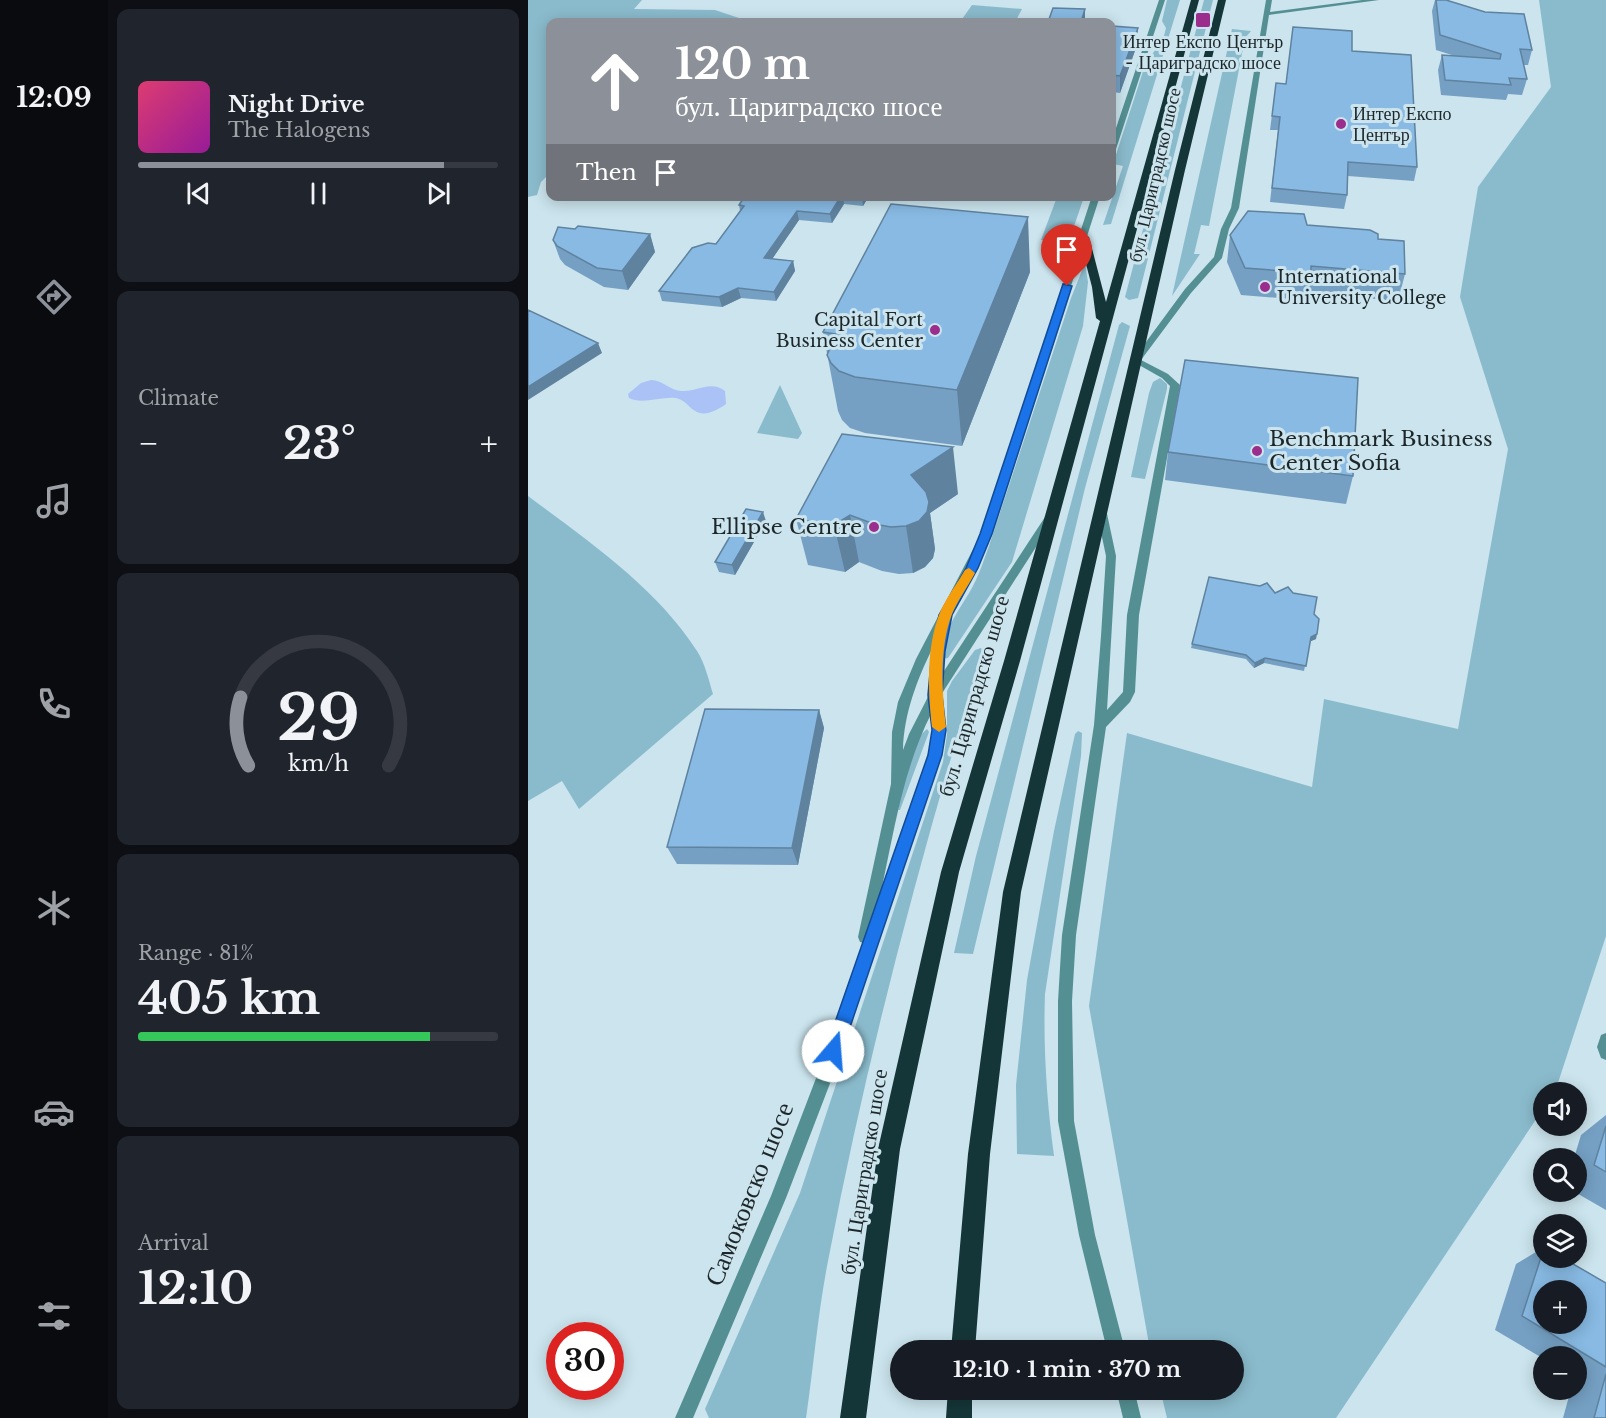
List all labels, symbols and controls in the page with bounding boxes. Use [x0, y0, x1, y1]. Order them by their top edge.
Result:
marker: Интер Експо Център - Цариградско шосе [1194, 11, 1212, 29]
place label: Интер Експо Център - Цариградско шосе [1123, 31, 1283, 74]
text: 120 m [675, 38, 810, 90]
icon: ahead [576, 42, 654, 120]
text: 12:09 [16, 81, 92, 114]
street label: бул. Цариградско шосе [1124, 86, 1186, 264]
text: бул. Цариградско шосе [675, 90, 942, 123]
text: Night Drive [228, 91, 365, 118]
place label: Интер Експо Център [1353, 103, 1452, 146]
marker: Интер Експо Център [1334, 117, 1348, 131]
text: The Halogens [228, 118, 370, 142]
icon: arrive [649, 156, 682, 189]
text: Then [576, 159, 637, 186]
icon: previous [182, 177, 215, 210]
icon: pause [302, 177, 335, 210]
icon: next [422, 177, 455, 210]
pin [1041, 224, 1092, 286]
icon: arrive [1050, 233, 1083, 266]
place label: International University College [1277, 266, 1446, 309]
icon: directions [33, 276, 75, 318]
marker: International University College [1258, 280, 1272, 294]
place label: Capital Fort Business Center [776, 309, 923, 352]
marker: Capital Fort Business Center [928, 323, 942, 337]
text: Climate [138, 386, 219, 410]
text: 23° [283, 415, 356, 471]
text: − [138, 423, 159, 464]
text: + [480, 423, 498, 464]
place label: Benchmark Business Center Sofia [1269, 426, 1493, 476]
marker: Benchmark Business Center Sofia [1250, 444, 1264, 458]
icon: music [33, 480, 75, 522]
place label: Ellipse Centre [711, 514, 862, 540]
marker: Ellipse Centre [867, 520, 881, 534]
street label: бул. Цариградско шосе [933, 592, 1015, 800]
text: 29 [277, 679, 359, 757]
icon: phone [33, 683, 75, 725]
text: km/h [288, 750, 349, 777]
icon: climate [33, 887, 75, 929]
text: Range · 81% [138, 941, 254, 965]
text: 405 km [138, 970, 320, 1026]
position arrow [801, 1019, 865, 1083]
street label: бул. Цариградско шосе [835, 1067, 893, 1277]
map controls [1533, 1082, 1587, 1400]
button: sound [1533, 1082, 1587, 1136]
icon: car [33, 1091, 75, 1133]
street label: Самоковско шосе [698, 1098, 800, 1290]
button: search [1533, 1148, 1587, 1202]
button: layers [1533, 1214, 1587, 1268]
text: Arrival [138, 1231, 209, 1255]
text: 12:10 [138, 1260, 253, 1316]
button: + [1533, 1280, 1587, 1334]
icon: filters [33, 1295, 75, 1337]
speed limit sign: 30 [546, 1322, 624, 1400]
button: − [1533, 1346, 1587, 1400]
text: 12:10 · 1 min · 370 m [953, 1356, 1181, 1383]

